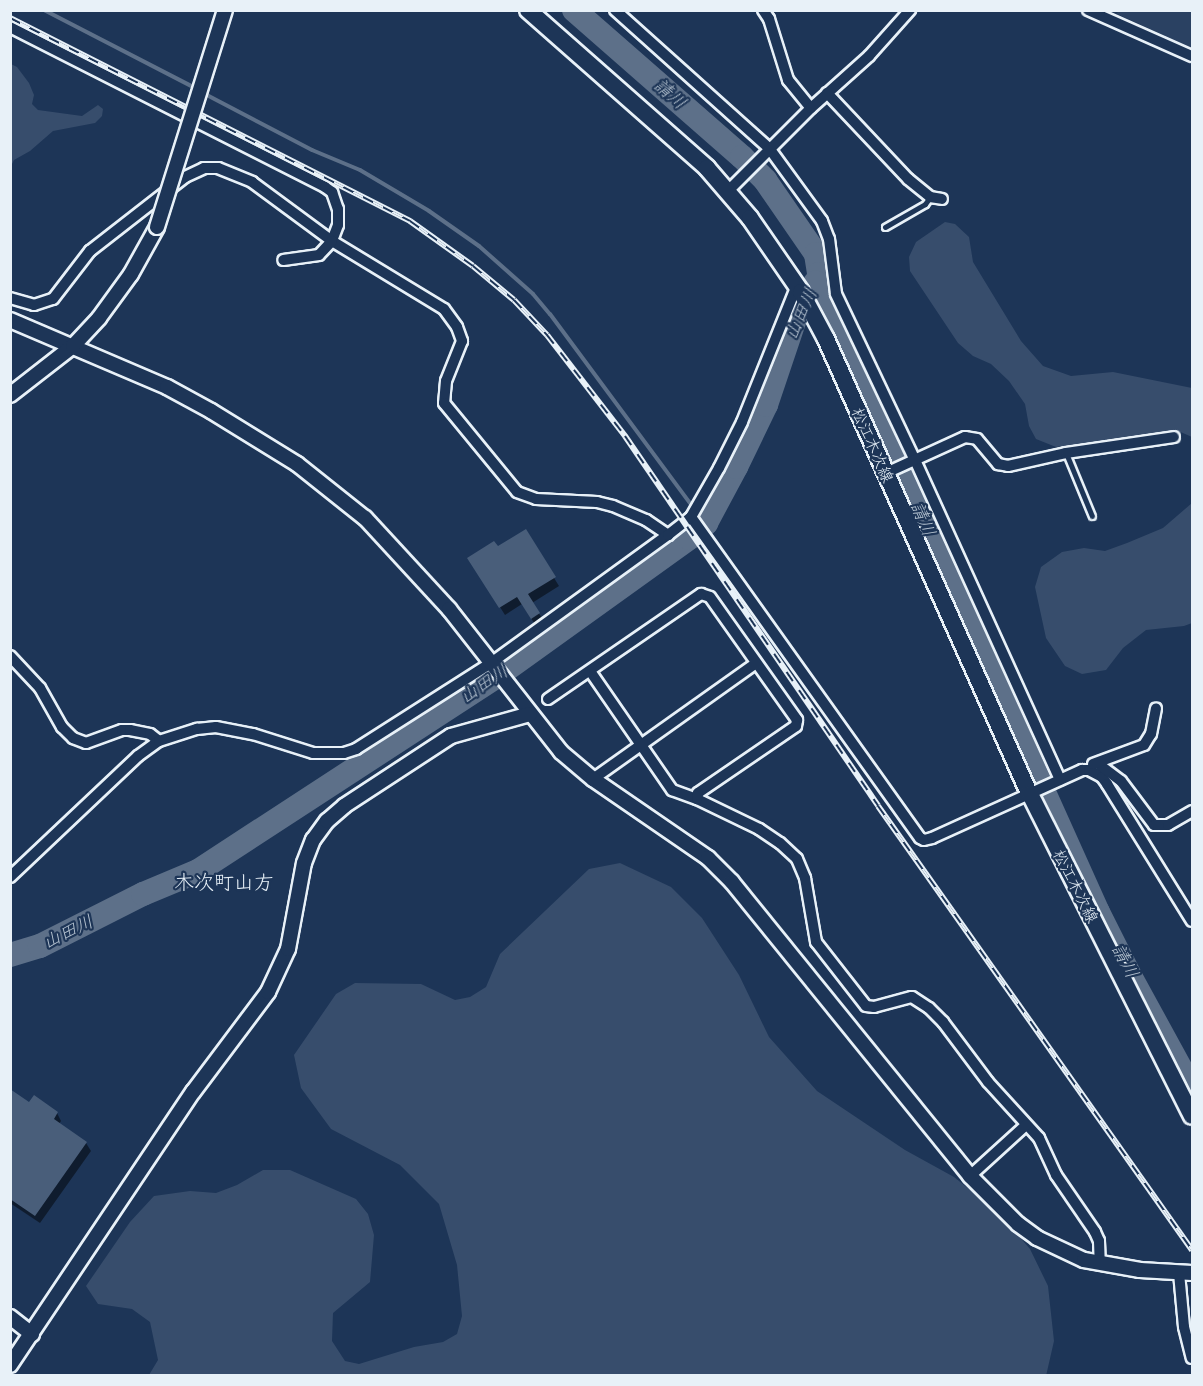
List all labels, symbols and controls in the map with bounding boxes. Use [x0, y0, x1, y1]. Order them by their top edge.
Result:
water label: 請川 [649, 74, 691, 114]
water label: 山田川 [780, 285, 822, 343]
street label: 松江木次線 [848, 405, 898, 485]
water label: 請川 [906, 498, 940, 540]
water label: 山田川 [456, 660, 512, 708]
street label: 松江木次線 [1049, 846, 1103, 926]
district label: 木次町山方 [174, 869, 274, 893]
water label: 山田川 [39, 910, 97, 954]
water label: 請川 [1107, 940, 1143, 982]

